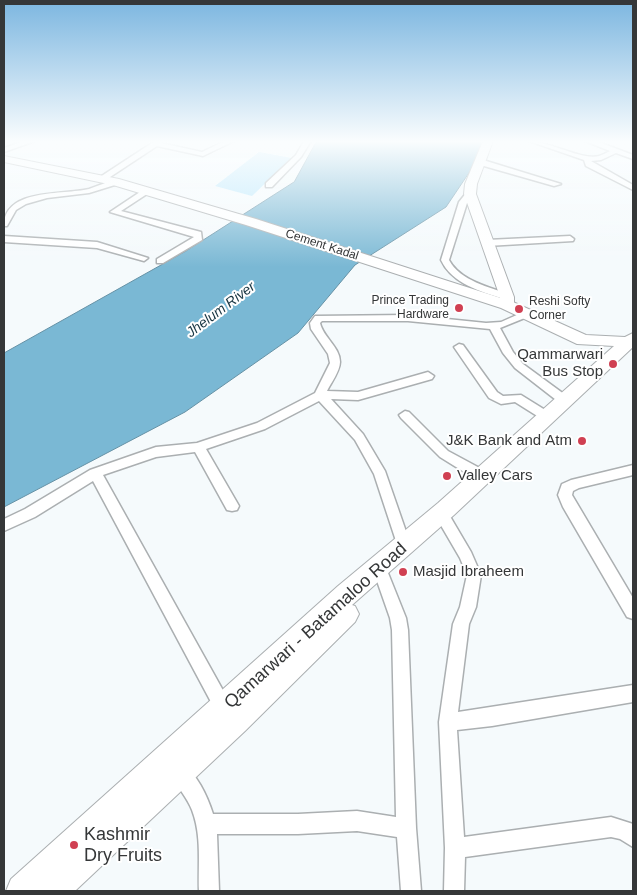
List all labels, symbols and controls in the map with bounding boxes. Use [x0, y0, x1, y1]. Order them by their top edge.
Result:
street label: Cement Kadal [284, 226, 360, 264]
water label: Jhelum River [183, 279, 259, 341]
place label: Prince Trading Hardware [371, 294, 449, 322]
place label: Reshi Softy Corner [529, 295, 590, 323]
marker: Prince Trading Hardware [453, 302, 465, 314]
marker: Reshi Softy Corner [513, 303, 525, 315]
place label: Qammarwari Bus Stop [517, 346, 603, 381]
marker: Qammarwari Bus Stop [607, 358, 619, 370]
place label: J&K Bank and Atm [446, 432, 572, 450]
marker: J&K Bank and Atm [576, 435, 588, 447]
place label: Valley Cars [457, 467, 533, 485]
marker: Valley Cars [441, 470, 453, 482]
street label: Qamarwari - Batamaloo Road [220, 538, 412, 714]
place label: Masjid Ibraheem [413, 563, 524, 581]
marker: Masjid Ibraheem [397, 566, 409, 578]
place label: Kashmir Dry Fruits [84, 824, 162, 866]
marker: Kashmir Dry Fruits [68, 839, 80, 851]

